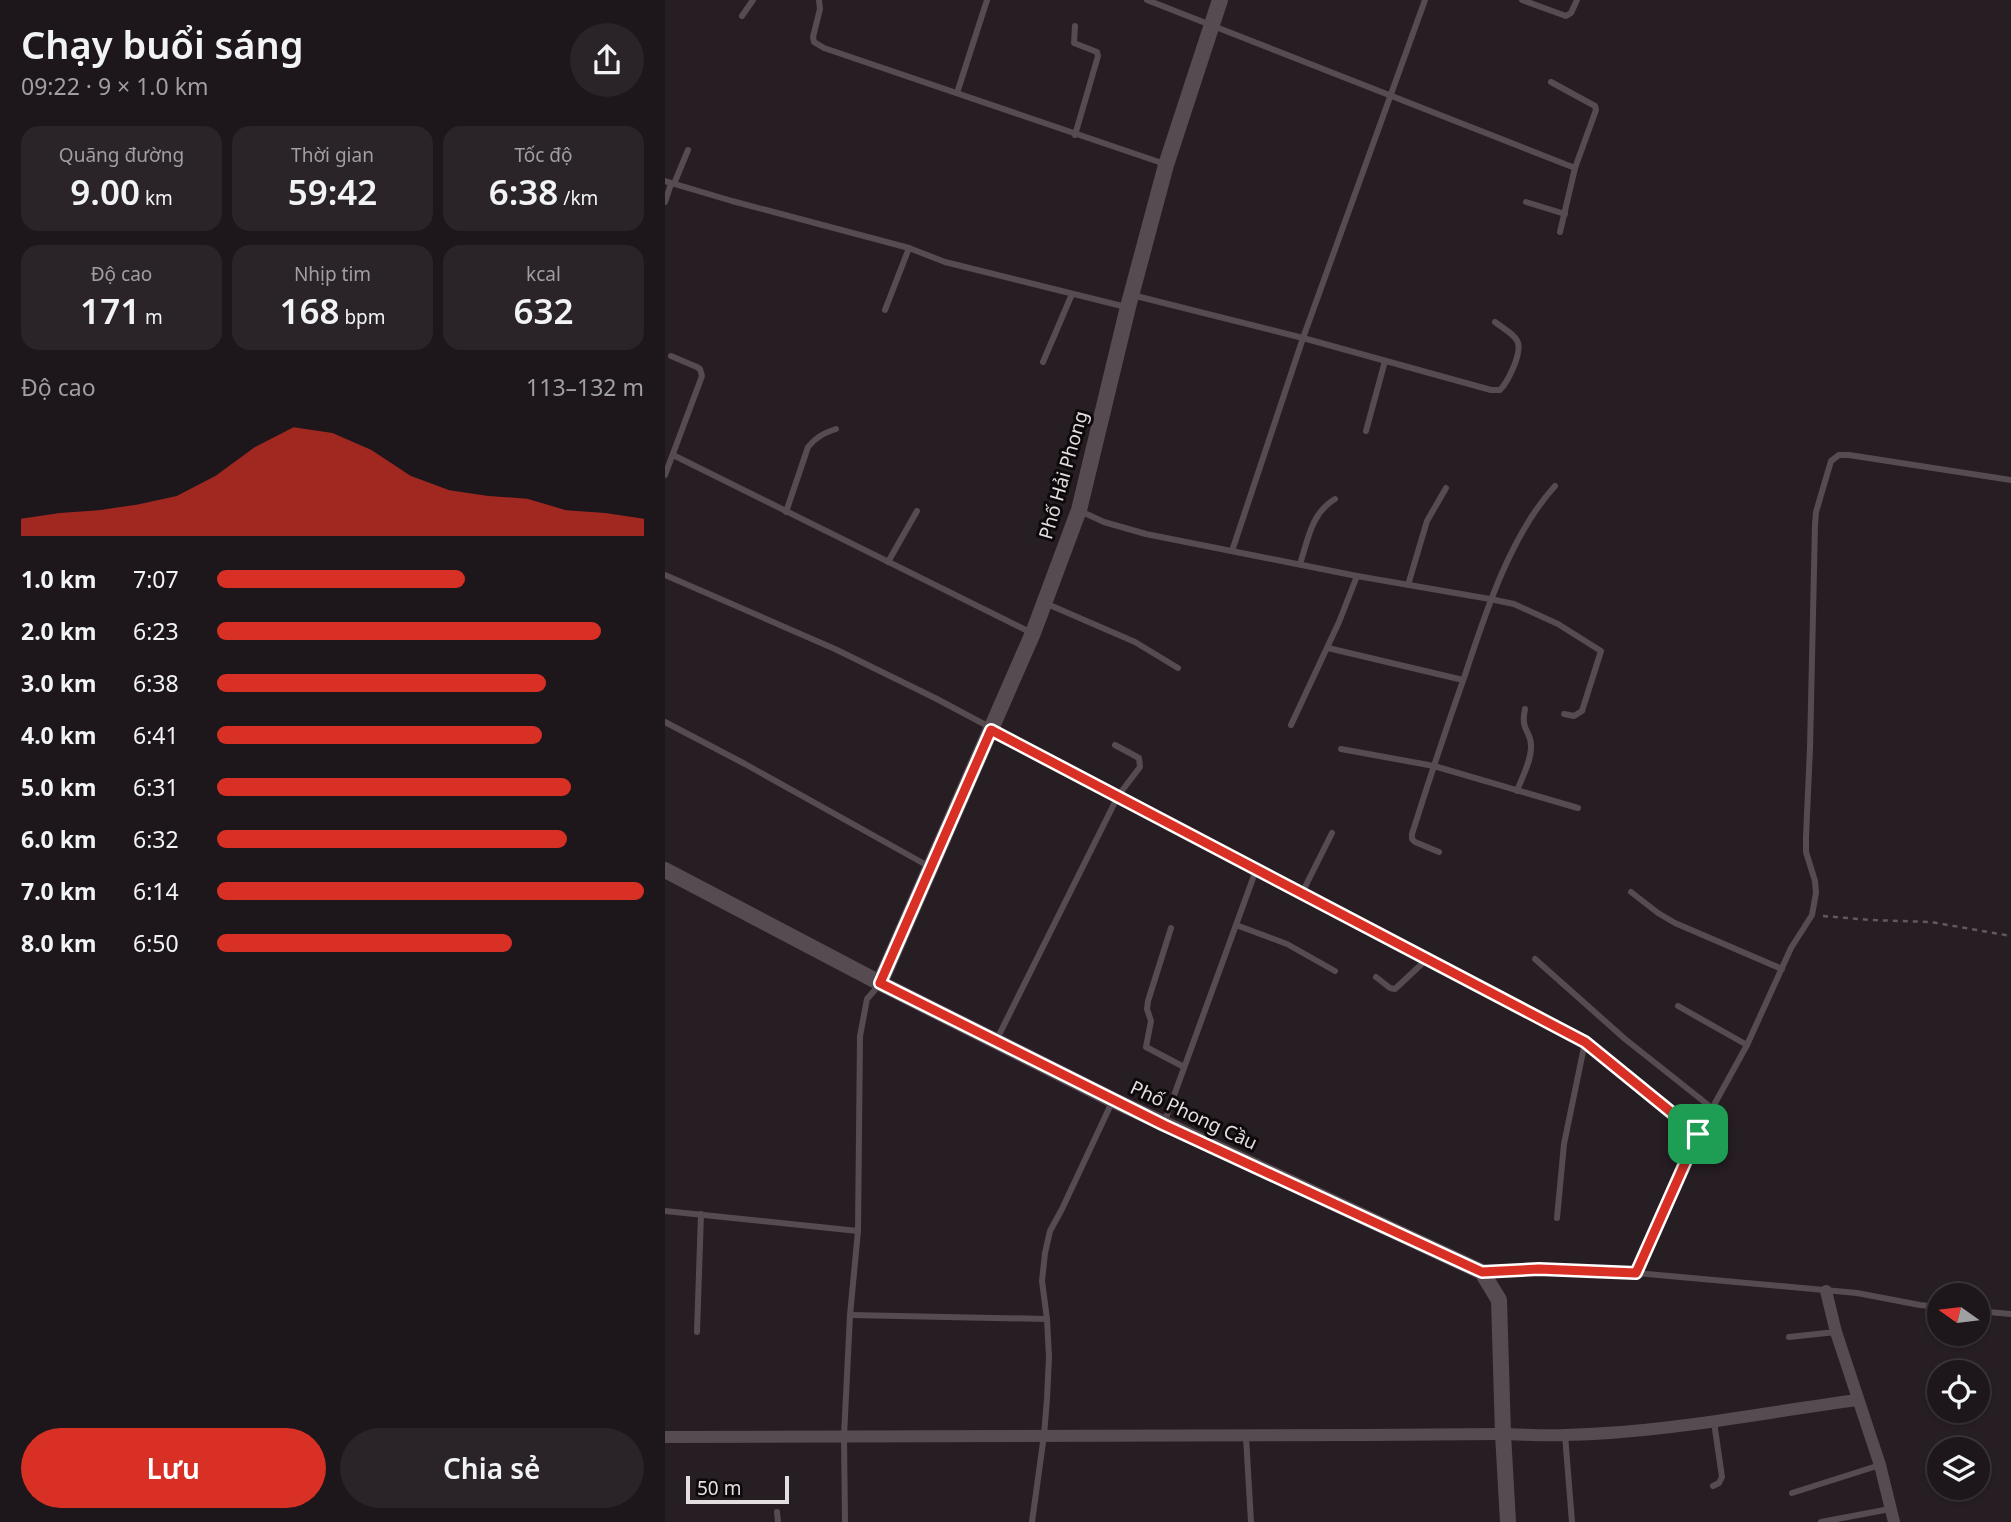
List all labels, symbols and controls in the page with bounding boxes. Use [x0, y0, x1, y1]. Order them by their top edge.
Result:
text: Chạy buổi sáng [21, 18, 304, 70]
button: share [570, 23, 644, 97]
text: 09:22 · 9 × 1.0 km [21, 70, 208, 102]
text: Quãng đường [59, 142, 184, 168]
text: Thời gian [291, 142, 374, 168]
text: Tốc độ [514, 142, 573, 168]
text: 9.00 [70, 168, 140, 215]
text: 59:42 [288, 168, 377, 215]
text: 6:38 [489, 168, 558, 215]
text: km [140, 185, 173, 211]
text: /km [558, 185, 598, 211]
text: Độ cao [91, 261, 152, 287]
text: Nhịp tim [294, 261, 371, 287]
text: kcal [526, 261, 561, 287]
text: 171 [80, 287, 140, 334]
text: 168 [279, 287, 339, 334]
text: 632 [513, 287, 574, 334]
text: m [140, 304, 163, 330]
text: bpm [339, 304, 386, 330]
text: Độ cao [21, 371, 96, 403]
text: 113–132 m [526, 371, 644, 403]
street label: Phố Hải Phong [1032, 408, 1094, 542]
text: 1.0 km [21, 563, 96, 595]
text: 7:07 [133, 563, 179, 595]
text: 2.0 km [21, 615, 96, 647]
text: 6:23 [133, 615, 179, 647]
text: 3.0 km [21, 667, 96, 699]
text: 6:38 [133, 667, 179, 699]
text: 4.0 km [21, 719, 96, 751]
text: 6:41 [133, 719, 179, 751]
text: 5.0 km [21, 771, 96, 803]
text: 6:31 [133, 771, 179, 803]
text: 6.0 km [21, 823, 96, 855]
text: 6:32 [133, 823, 179, 855]
text: 7.0 km [21, 875, 96, 907]
text: 6:14 [133, 875, 179, 907]
text: 8.0 km [21, 927, 96, 959]
text: 6:50 [133, 927, 179, 959]
street label: Phố Phong Cầu [1126, 1074, 1262, 1156]
pin [1668, 1104, 1728, 1164]
icon: arrive [1679, 1115, 1717, 1153]
north arrow [1927, 1283, 1990, 1346]
map controls [1927, 1283, 1990, 1500]
button: locate [1927, 1360, 1990, 1423]
button: Lưu [21, 1428, 326, 1508]
button: Chia sẻ [340, 1428, 644, 1508]
button: layers [1927, 1437, 1990, 1500]
scale bar [686, 1473, 789, 1505]
text: 50 m [697, 1475, 741, 1501]

